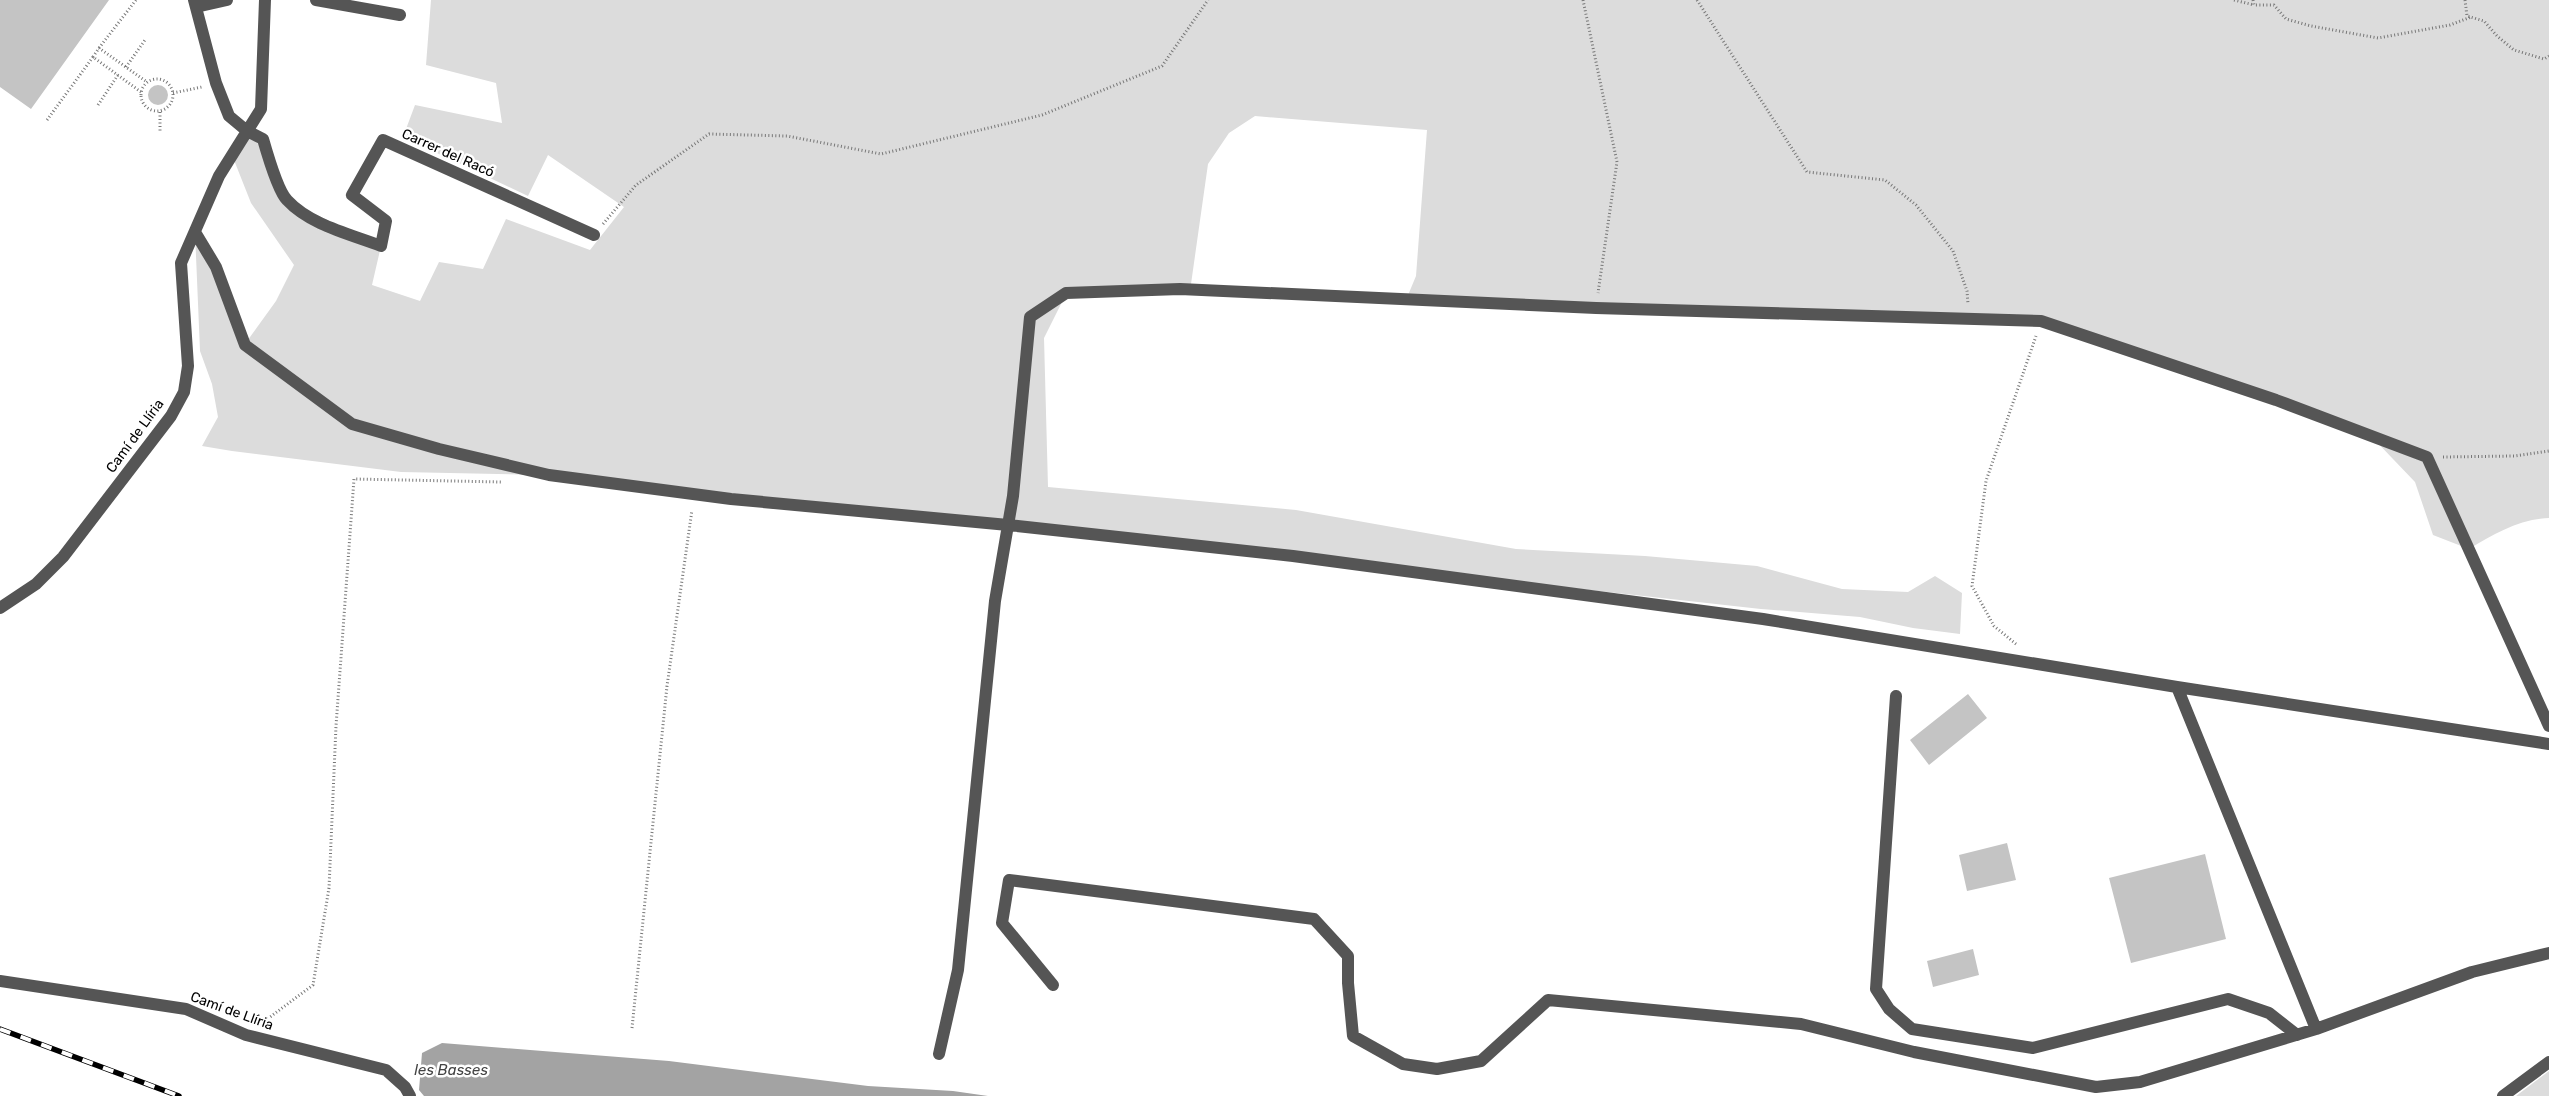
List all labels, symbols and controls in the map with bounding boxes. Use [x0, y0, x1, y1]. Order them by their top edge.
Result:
street label: Carrer del Racó [399, 125, 497, 181]
street label: Camí de Llíria [103, 396, 167, 476]
street label: Camí de Llíria [188, 988, 276, 1034]
water label: les Basses [414, 1061, 488, 1079]

